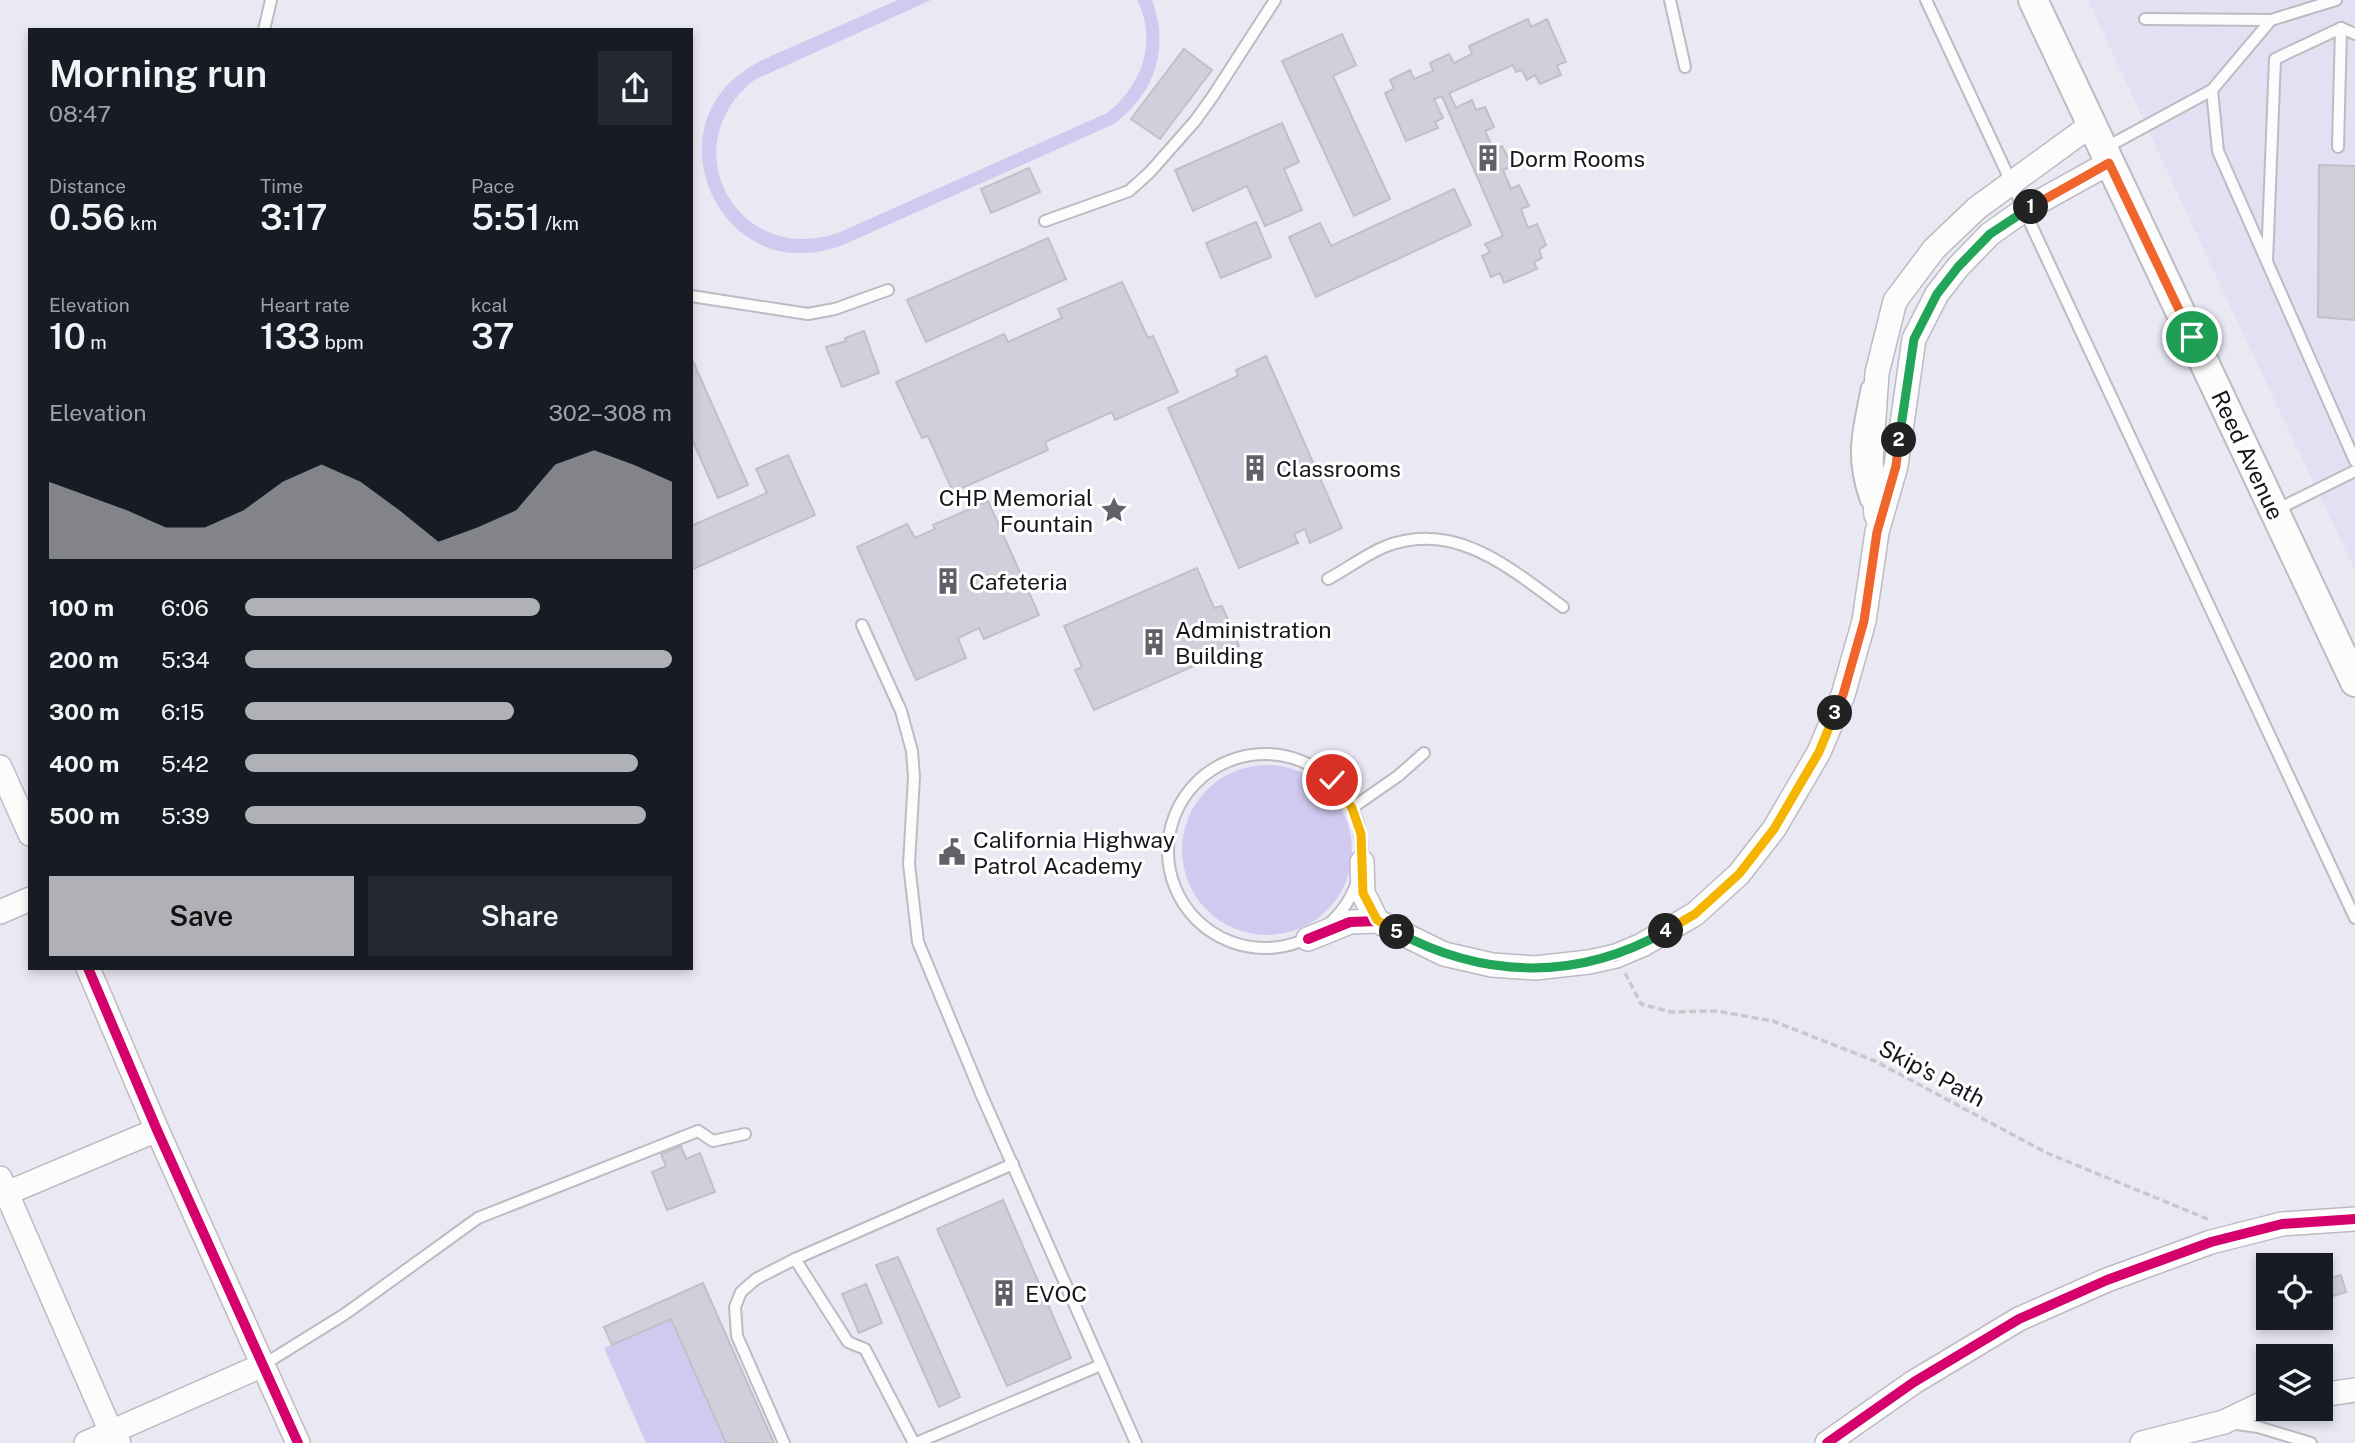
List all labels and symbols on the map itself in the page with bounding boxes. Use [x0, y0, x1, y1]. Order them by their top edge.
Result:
building icon: Dorm Rooms [1473, 143, 1503, 173]
place label: Dorm Rooms [1509, 145, 1645, 172]
pin: 1 [2014, 190, 2048, 224]
pin [2162, 307, 2222, 367]
street label: Reed Avenue [2206, 386, 2290, 524]
pin: 2 [1882, 422, 1916, 458]
building icon: Classrooms [1240, 453, 1270, 483]
place label: Classrooms [1276, 455, 1401, 482]
place label: CHP Memorial Fountain [939, 484, 1093, 537]
place icon: CHP Memorial Fountain [1099, 495, 1129, 525]
building icon: Cafeteria [933, 566, 963, 596]
place label: Cafeteria [969, 568, 1068, 595]
place label: Administration Building [1175, 616, 1332, 669]
building icon: Administration Building [1139, 627, 1169, 657]
pin: 3 [1818, 696, 1853, 730]
pin [1302, 750, 1362, 810]
place label: California Highway Patrol Academy [973, 826, 1175, 879]
public building icon: California Highway Patrol Academy [937, 837, 967, 867]
pin: 5 [1380, 914, 1414, 950]
pin: 4 [1648, 914, 1684, 948]
street label: Skip's Path [1874, 1034, 1990, 1112]
building icon: EVOC [989, 1278, 1019, 1308]
place label: EVOC [1025, 1280, 1087, 1307]

